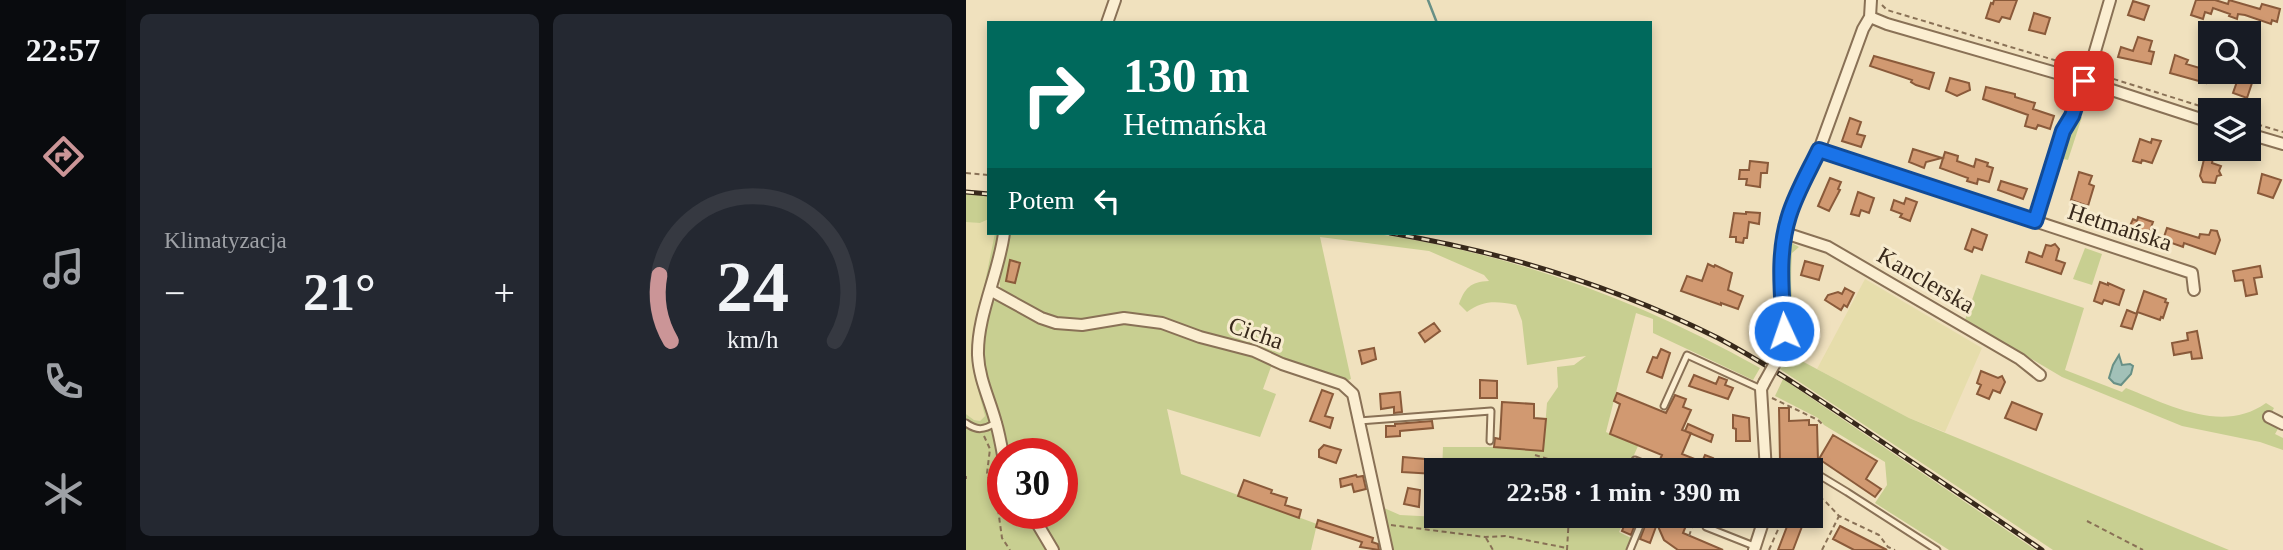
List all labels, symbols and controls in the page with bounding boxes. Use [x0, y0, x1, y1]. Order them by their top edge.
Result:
map controls [2198, 21, 2261, 161]
button: search [2198, 21, 2261, 84]
text: 22:57 [26, 32, 100, 68]
text: 130 m [1123, 48, 1250, 103]
icon: right [1008, 49, 1099, 140]
pin [2054, 51, 2114, 111]
icon: arrive [2065, 62, 2103, 100]
button: layers [2198, 98, 2261, 161]
text: Hetmańska [1123, 106, 1267, 142]
icon: directions [39, 132, 88, 181]
icon: left [1088, 182, 1126, 220]
text: Potem [1008, 186, 1074, 215]
street label: Hetmańska [2065, 198, 2176, 256]
text: Klimatyzacja [164, 228, 287, 253]
street label: Kanclerska [1873, 242, 1980, 318]
icon: music [39, 244, 88, 293]
text: 24 [716, 246, 789, 327]
text: 21° [303, 264, 376, 321]
text: − [164, 272, 185, 314]
text: + [494, 272, 515, 314]
position arrow [1747, 294, 1821, 368]
street label: Cicha [1225, 312, 1287, 355]
text: km/h [727, 326, 779, 353]
icon: phone [39, 357, 88, 406]
speed limit sign: 30 [987, 438, 1078, 529]
icon: climate [39, 469, 88, 518]
text: 22:58 · 1 min · 390 m [1507, 478, 1741, 507]

